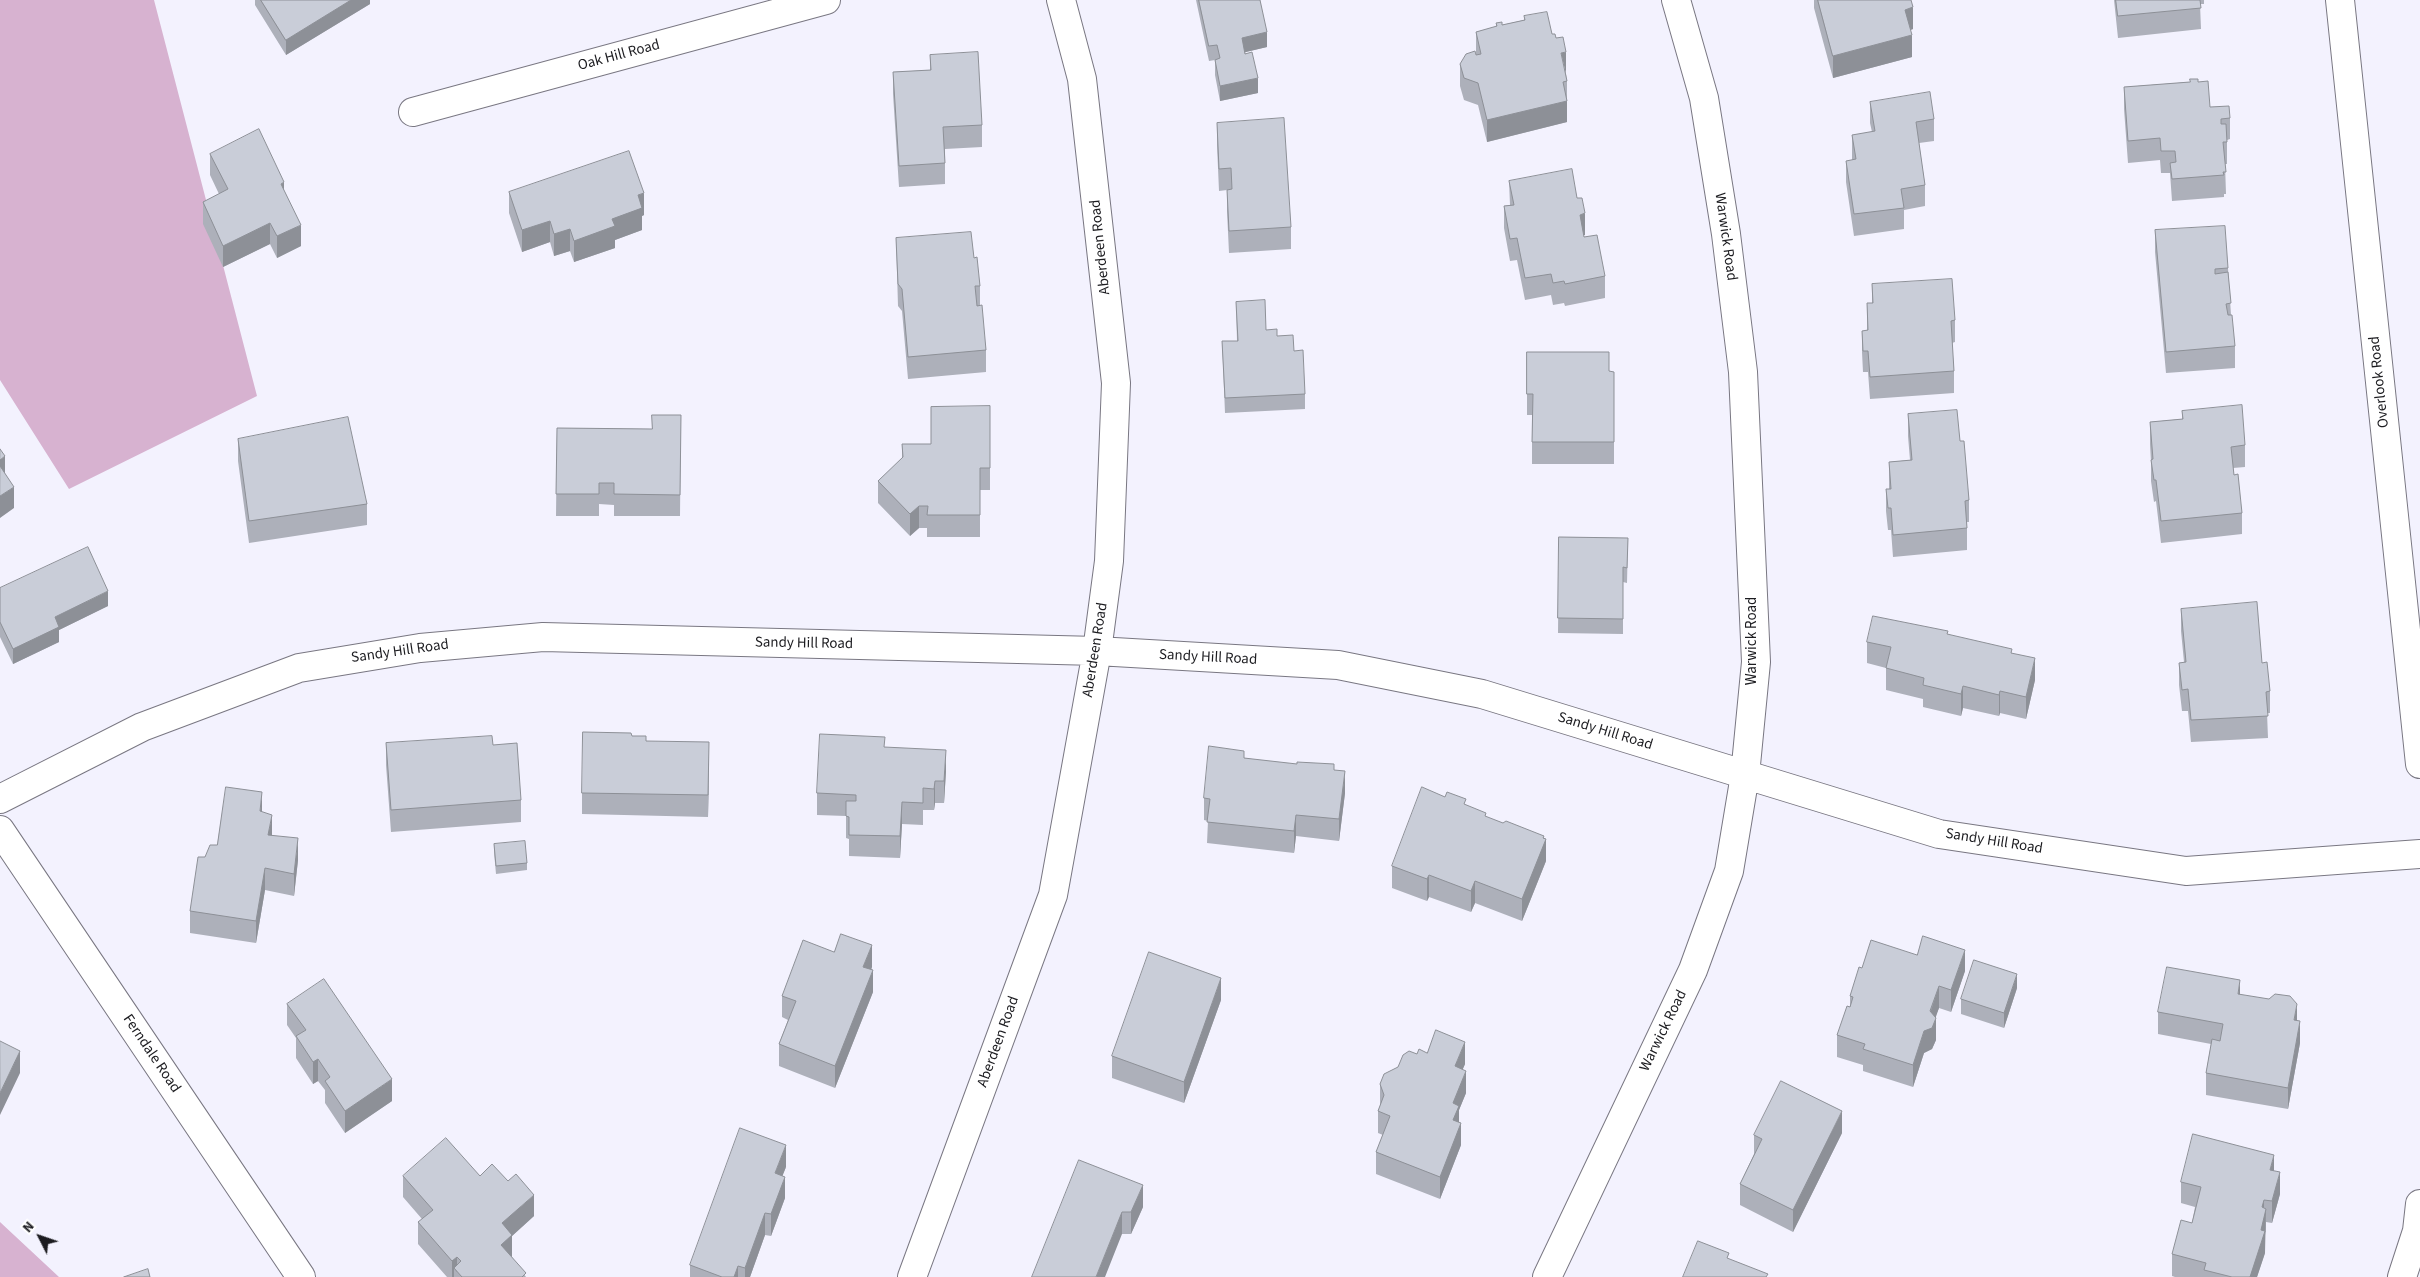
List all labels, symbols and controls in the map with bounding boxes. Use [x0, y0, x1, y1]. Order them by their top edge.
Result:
street label: Oak Hill Road [576, 36, 662, 76]
street label: Warwick Road [1710, 192, 1740, 282]
street label: Aberdeen Road [1087, 199, 1115, 295]
street label: Overlook Road [2366, 335, 2394, 429]
street label: Warwick Road [1744, 597, 1762, 685]
street label: Aberdeen Road [1080, 601, 1112, 699]
street label: Sandy Hill Road [755, 634, 853, 654]
street label: Sandy Hill Road [350, 636, 450, 668]
street label: Sandy Hill Road [1158, 646, 1258, 670]
street label: Sandy Hill Road [1555, 709, 1655, 755]
street label: Sandy Hill Road [1944, 825, 2044, 859]
street label: Warwick Road [1637, 987, 1691, 1075]
street label: Aberdeen Road [974, 994, 1024, 1090]
street label: Ferndale Road [118, 1011, 184, 1097]
north arrow [15, 1212, 65, 1262]
text: N [18, 1217, 39, 1237]

